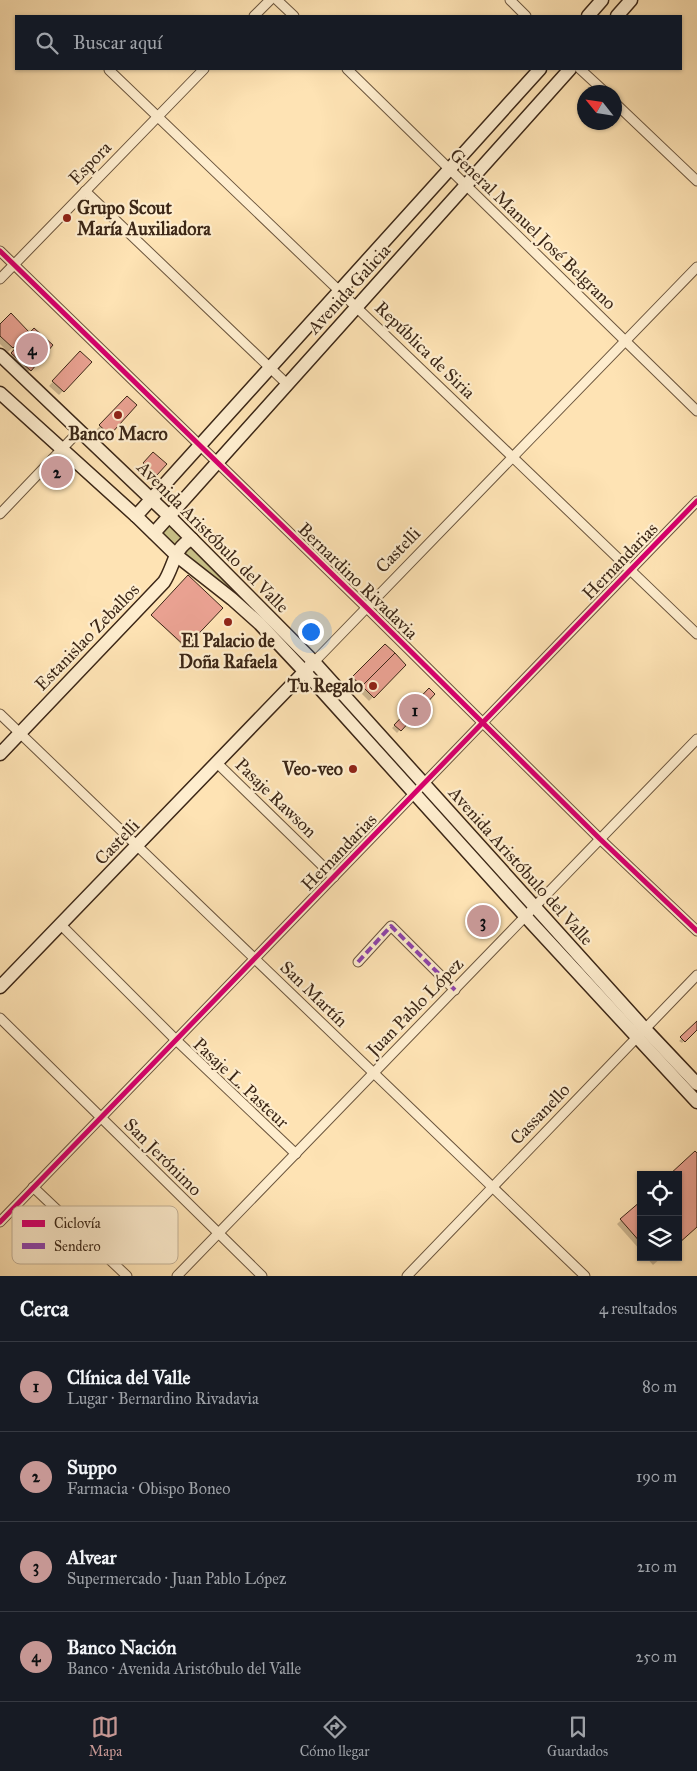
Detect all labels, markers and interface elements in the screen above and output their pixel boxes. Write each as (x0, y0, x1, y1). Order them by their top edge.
search box (15, 15, 682, 70)
icon: search (33, 29, 61, 57)
text: Buscar aquí (73, 31, 162, 54)
north arrow (577, 85, 622, 130)
street label: Espora (64, 136, 116, 189)
street label: General Manuel José Belgrano (445, 144, 621, 315)
place label: Grupo Scout María Auxiliadora (77, 197, 211, 240)
marker: Grupo Scout María Auxiliadora (61, 212, 73, 224)
street label: Avenida Galicia (302, 239, 395, 339)
street label: República de Siria (370, 297, 480, 404)
pin: 4 (16, 330, 48, 368)
marker: Banco Macro (112, 409, 124, 421)
place label: Banco Macro (68, 423, 168, 445)
pin: 2 (41, 453, 73, 491)
street label: Avenida Aristóbulo del Valle (132, 456, 294, 618)
street label: Bernardino Rivadavia (293, 518, 423, 644)
street label: Hernandarias (578, 518, 662, 604)
street label: Castelli (371, 523, 425, 577)
street label: Estanislao Zeballos (30, 579, 144, 695)
marker: El Palacio de Doña Rafaela (222, 616, 234, 628)
your location (298, 619, 324, 645)
place label: El Palacio de Doña Rafaela (179, 630, 278, 673)
place label: Tu Regalo (286, 675, 363, 698)
marker: Tu Regalo (367, 680, 379, 692)
pin: 1 (399, 691, 431, 729)
street label: Pasaje Rawson (231, 754, 322, 843)
place label: Veo-veo (282, 758, 343, 780)
marker: Veo-veo (347, 763, 359, 775)
street label: Avenida Aristóbulo del Valle (443, 781, 598, 950)
street label: Hernandarias (297, 809, 381, 895)
street label: Castelli (90, 815, 144, 869)
pin: 3 (467, 902, 499, 940)
street label: Juan Pablo López (361, 953, 468, 1063)
street label: San Martín (276, 956, 353, 1032)
street label: Pasaje L. Pasteur (189, 1033, 294, 1133)
street label: Cassanello (505, 1079, 575, 1149)
street label: San Jerónimo (119, 1114, 206, 1201)
map controls (637, 1171, 682, 1261)
button: locate (637, 1171, 682, 1216)
legend (12, 1206, 178, 1264)
text: Ciclovía (54, 1215, 101, 1232)
button: layers (637, 1216, 682, 1261)
text: Sendero (54, 1238, 101, 1255)
text: Cerca (20, 1296, 69, 1322)
text: 4 resultados (599, 1299, 677, 1318)
text: Clínica del Valle (67, 1366, 190, 1389)
text: 1 (33, 1377, 39, 1396)
text: 80 m (642, 1377, 677, 1396)
text: Lugar · Bernardino Rivadavia (67, 1389, 259, 1408)
text: Suppo (67, 1456, 117, 1479)
text: 2 (32, 1467, 40, 1486)
text: 190 m (636, 1467, 677, 1486)
text: Farmacia · Obispo Boneo (67, 1479, 230, 1498)
text: Alvear (67, 1546, 117, 1569)
text: 3 (33, 1557, 39, 1576)
text: 210 m (637, 1557, 677, 1576)
text: Supermercado · Juan Pablo López (67, 1569, 286, 1588)
text: Banco Nación (67, 1636, 177, 1659)
text: 4 (32, 1647, 40, 1666)
text: 250 m (636, 1647, 677, 1666)
text: Banco · Avenida Aristóbulo del Valle (67, 1659, 301, 1678)
tab: Mapa (89, 1713, 122, 1760)
tab: Cómo llegar (300, 1713, 369, 1760)
tab: Guardados (547, 1713, 608, 1760)

